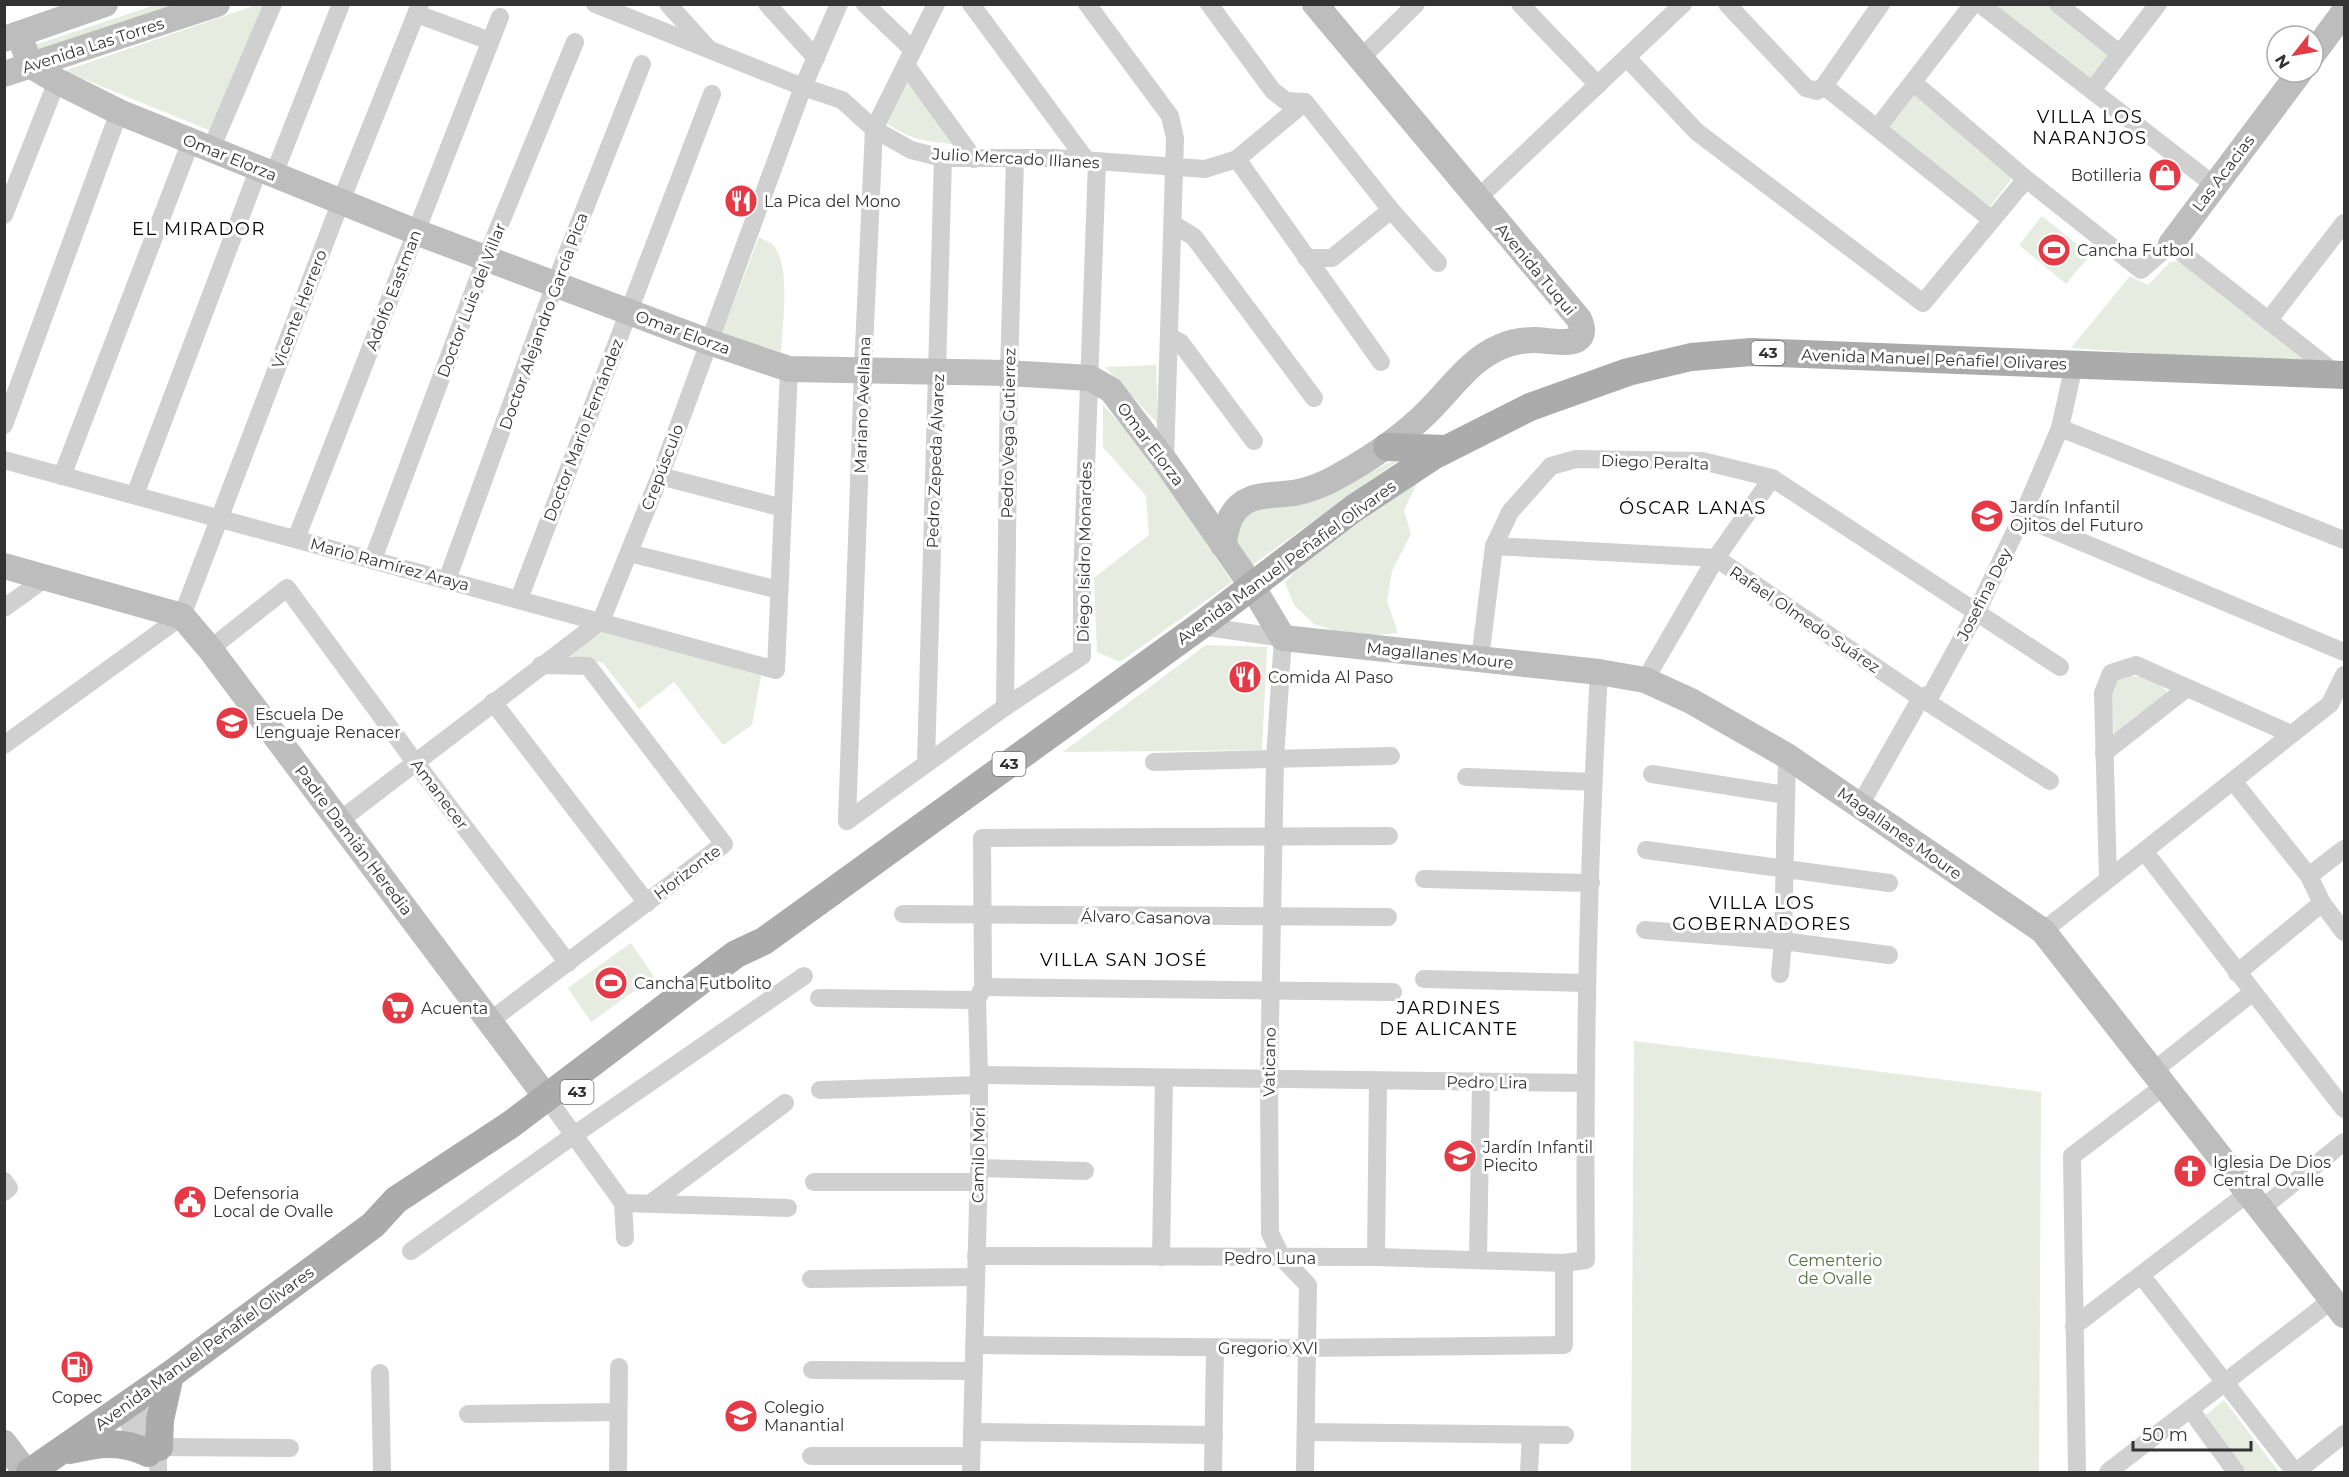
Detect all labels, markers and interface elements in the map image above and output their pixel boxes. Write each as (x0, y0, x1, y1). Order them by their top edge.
street label: Avenida Las Torres (20, 14, 167, 77)
north arrow (2265, 24, 2325, 84)
text: N (2271, 51, 2294, 72)
district label: VILLA LOS NARANJOS (2032, 106, 2148, 149)
street label: Omar Elorza (180, 130, 280, 185)
street label: Las Acacias (2188, 131, 2259, 215)
street label: Julio Mercado Illanes (931, 145, 1100, 172)
shop icon: Botilleria (2147, 157, 2183, 193)
place label: Botilleria (2071, 166, 2142, 185)
restaurant icon: La Pica del Mono (723, 183, 759, 219)
place label: La Pica del Mono (764, 192, 901, 211)
street label: Doctor Alejandro García Pica (495, 210, 592, 432)
district label: EL MIRADOR (132, 218, 266, 240)
street label: Avenida Tuqui (1492, 219, 1580, 319)
street label: Doctor Luis del Villar (433, 220, 510, 380)
street label: Adolfo Eastman (362, 227, 425, 353)
sports icon: Cancha Futbol (2036, 232, 2072, 268)
place label: Cancha Futbol (2077, 241, 2194, 260)
street label: Vicente Herrero (268, 247, 331, 371)
street label: Omar Elorza (633, 307, 733, 358)
street label: Doctor Mario Fernández (540, 336, 627, 524)
street label: Mariano Avellana (851, 336, 874, 474)
road number: 43 (1752, 341, 1784, 365)
street label: Avenida Manuel Peñafiel Olivares (1801, 345, 2067, 374)
street label: Pedro Vega Gutierrez (998, 348, 1019, 518)
street label: Pedro Zepeda Álvarez (923, 373, 948, 549)
street label: Omar Elorza (1113, 399, 1188, 490)
street label: Crepúsculo (637, 421, 688, 513)
street label: Diego Peralta (1601, 451, 1709, 474)
street label: Diego Isidro Monardes (1073, 461, 1096, 643)
street label: Avenida Manuel Peñafiel Olivares (1173, 476, 1400, 648)
district label: ÓSCAR LANAS (1619, 497, 1767, 519)
school or university icon: Jardín Infantil Ojitos del Futuro (1969, 498, 2005, 534)
place label: Jardín Infantil Ojitos del Futuro (2009, 498, 2143, 535)
street label: Mario Ramírez Araya (308, 534, 472, 595)
street label: Josefina Dey (1953, 545, 2016, 645)
street label: Rafael Olmedo Suárez (1726, 562, 1884, 677)
street label: Magallanes Moure (1366, 638, 1514, 673)
restaurant icon: Comida Al Paso (1227, 659, 1263, 695)
place label: Comida Al Paso (1268, 668, 1393, 687)
school or university icon: Escuela De Lenguaje Renacer (214, 705, 250, 741)
place label: Escuela De Lenguaje Renacer (255, 705, 401, 742)
road number: 43 (992, 752, 1026, 776)
street label: Amanecer (407, 755, 472, 833)
street label: Padre Damián Heredia (291, 761, 416, 919)
street label: Magallanes Moure (1834, 783, 1966, 884)
street label: Horizonte (650, 841, 724, 904)
district label: VILLA LOS GOBERNADORES (1672, 892, 1852, 935)
street label: Álvaro Casanova (1081, 907, 1211, 928)
district label: VILLA SAN JOSÉ (1040, 949, 1208, 971)
sports icon: Cancha Futbolito (593, 965, 629, 1001)
place label: Cancha Futbolito (634, 974, 771, 993)
supermarket icon: Acuenta (380, 990, 416, 1026)
district label: JARDINES DE ALICANTE (1379, 997, 1519, 1040)
place label: Acuenta (421, 999, 488, 1018)
street label: Vaticano (1259, 1027, 1280, 1097)
street label: Pedro Lira (1446, 1072, 1528, 1093)
road number: 43 (560, 1080, 594, 1104)
street label: Camilo Mori (968, 1107, 989, 1203)
school or university icon: Jardín Infantil Piecito (1442, 1138, 1478, 1174)
place label: Jardín Infantil Piecito (1482, 1138, 1593, 1175)
church icon: Iglesia De Dios Central Ovalle (2172, 1153, 2208, 1189)
place label: Iglesia De Dios Central Ovalle (2213, 1153, 2331, 1190)
public building icon: Defensoria Local de Ovalle (172, 1184, 208, 1220)
place label: Defensoria Local de Ovalle (213, 1184, 333, 1221)
street label: Pedro Luna (1224, 1249, 1316, 1268)
park label: Cementerio de Ovalle (1788, 1251, 1882, 1288)
street label: Avenida Manuel Peñafiel Olivares (91, 1262, 318, 1434)
street label: Gregorio XVI (1218, 1339, 1318, 1358)
fuel station icon: Copec (59, 1349, 95, 1385)
place label: Copec (52, 1388, 102, 1407)
school or university icon: Colegio Manantial (723, 1398, 759, 1434)
place label: Colegio Manantial (764, 1398, 844, 1435)
scale bar (2133, 1414, 2252, 1452)
text: 50 m (2142, 1424, 2188, 1446)

